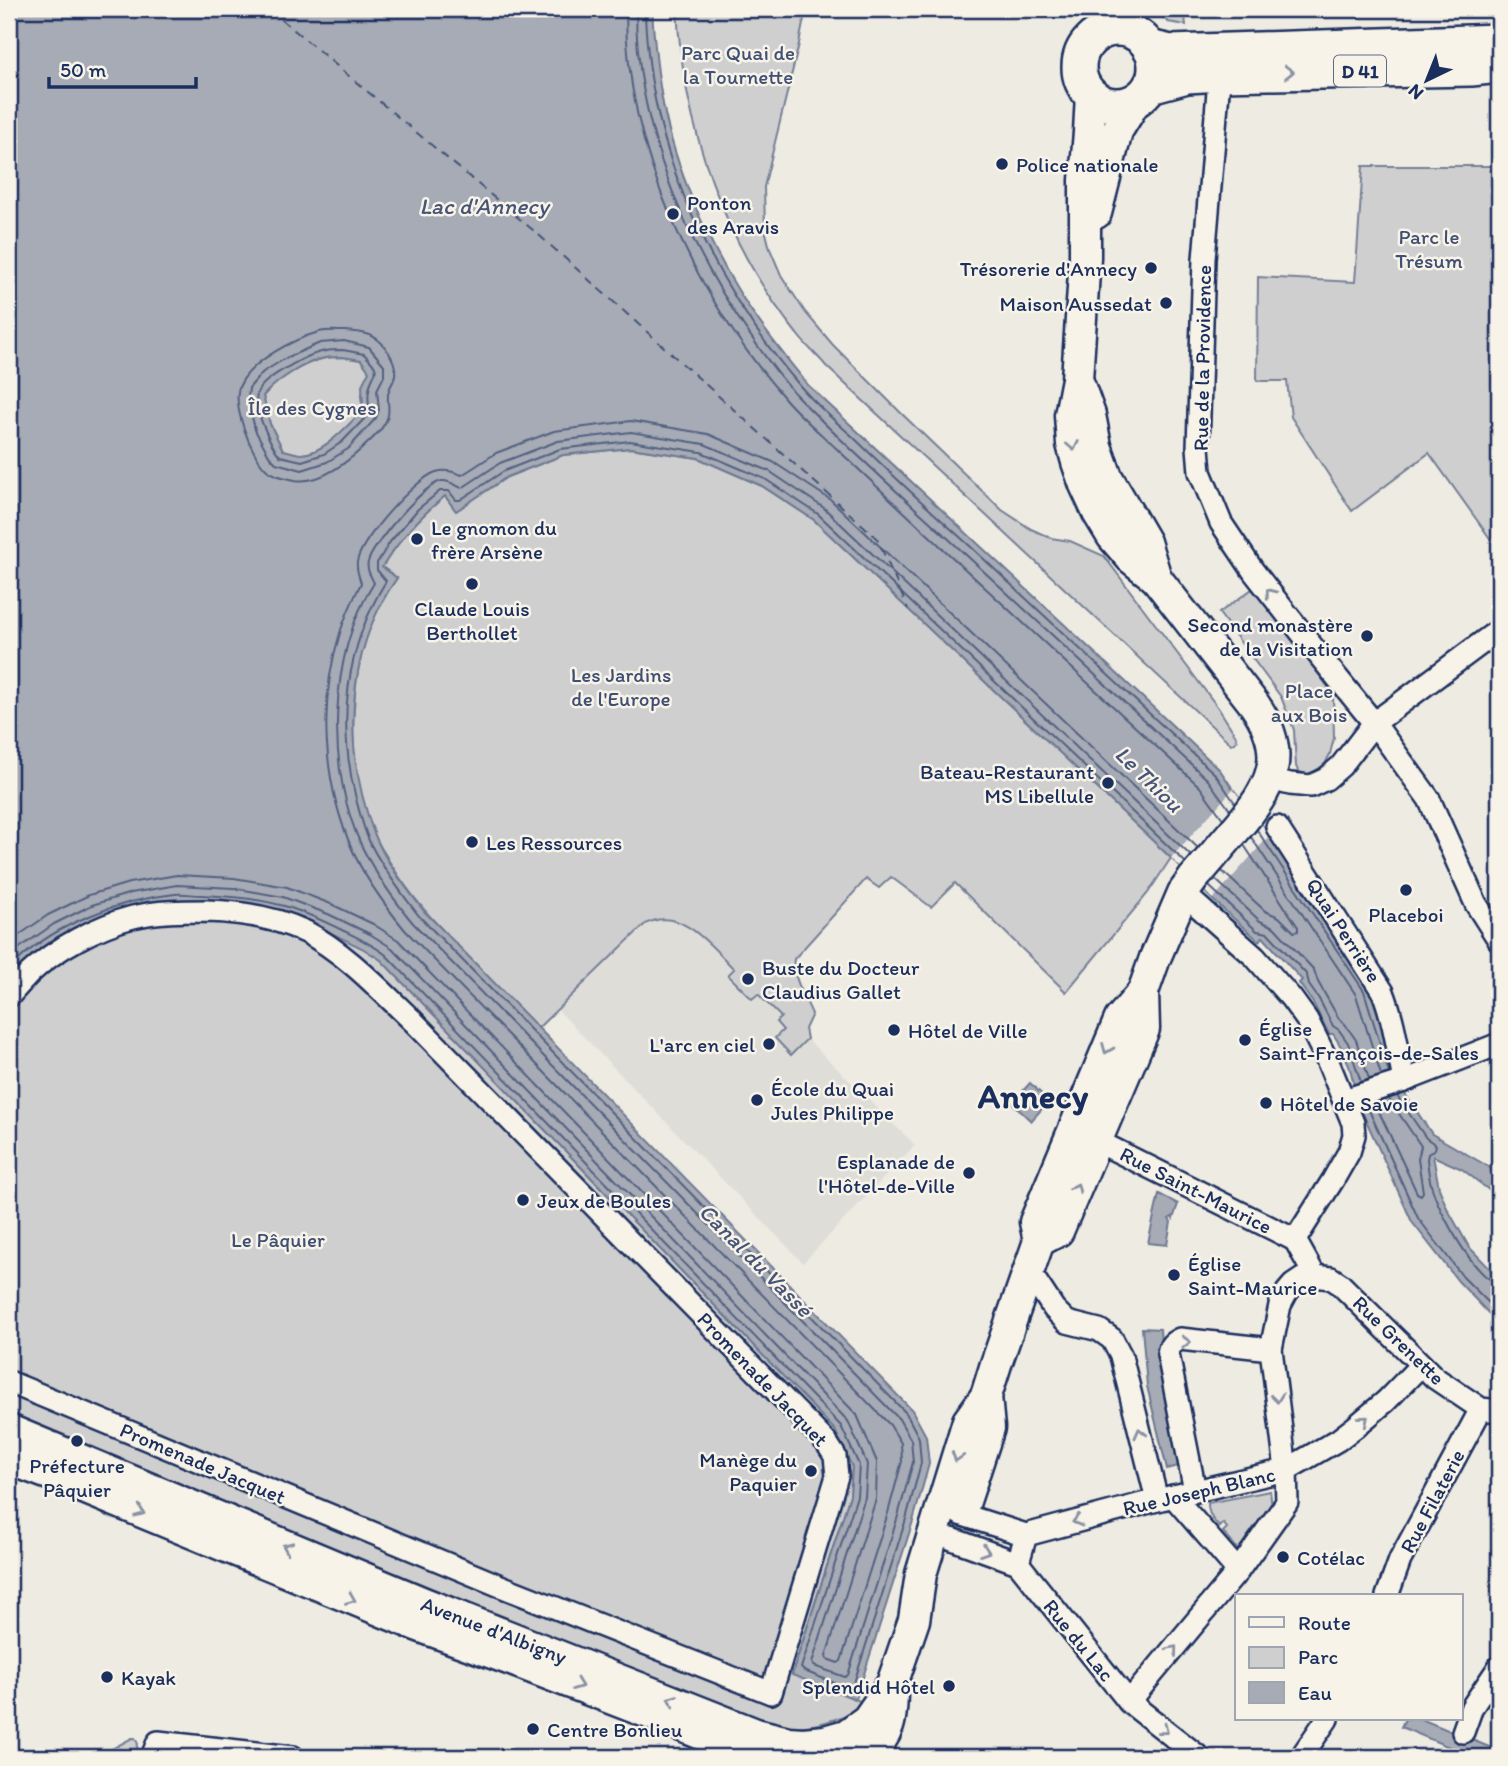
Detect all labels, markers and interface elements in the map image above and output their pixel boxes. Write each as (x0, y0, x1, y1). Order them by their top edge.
park label: Parc Quai de la Tournette (681, 40, 795, 89)
scale bar (49, 46, 196, 90)
north arrow (1392, 46, 1462, 116)
road number: D 41 (1334, 55, 1386, 86)
text: 50 m (60, 57, 107, 82)
one-way arrow (1284, 65, 1295, 80)
text: N (1403, 79, 1428, 105)
place label: Police nationale (1016, 152, 1159, 177)
marker: Police nationale (994, 156, 1010, 172)
place label: Ponton des Aravis (687, 190, 779, 239)
water label: Lac d'Annecy (419, 192, 551, 220)
marker: Ponton des Aravis (665, 206, 681, 222)
park label: Parc le Trésum (1395, 224, 1463, 273)
place label: Trésorerie d'Annecy (960, 256, 1137, 281)
marker: Trésorerie d'Annecy (1143, 260, 1159, 276)
street label: Rue de la Providence (1188, 265, 1216, 451)
place label: Maison Aussedat (1000, 291, 1152, 316)
marker: Maison Aussedat (1158, 295, 1174, 311)
park label: Île des Cygnes (248, 395, 376, 420)
one-way arrow (1065, 440, 1080, 452)
place label: Le gnomon du frère Arsène (431, 515, 557, 564)
marker: Le gnomon du frère Arsène (409, 531, 425, 547)
marker: Claude Louis Berthollet (464, 576, 480, 592)
one-way arrow (1266, 589, 1279, 601)
place label: Claude Louis Berthollet (414, 596, 530, 645)
place label: Second monastère de la Visitation (1188, 612, 1353, 661)
marker: Second monastère de la Visitation (1359, 628, 1375, 644)
park label: Les Jardins de l'Europe (571, 662, 671, 711)
park label: Place aux Bois (1271, 678, 1347, 727)
water label: Le Thiou (1109, 740, 1190, 819)
place label: Bateau-Restaurant MS Libellule (920, 759, 1094, 808)
marker: Bateau-Restaurant MS Libellule (1100, 775, 1116, 791)
place label: Les Ressources (486, 830, 622, 855)
marker: Les Ressources (464, 834, 480, 850)
street label: Quai Perrière (1301, 873, 1387, 987)
marker: Placeboi (1398, 882, 1414, 898)
place label: Placeboi (1368, 902, 1444, 927)
place label: Buste du Docteur Claudius Gallet (762, 955, 920, 1004)
marker: Buste du Docteur Claudius Gallet (740, 971, 756, 987)
place label: Église Saint-François-de-Sales (1259, 1016, 1479, 1065)
place label: Hôtel de Ville (908, 1018, 1028, 1043)
marker: Hôtel de Ville (886, 1022, 902, 1038)
place label: L'arc en ciel (649, 1032, 755, 1057)
marker: Église Saint-François-de-Sales (1237, 1032, 1253, 1048)
marker: L'arc en ciel (761, 1036, 777, 1052)
one-way arrow (1102, 1043, 1116, 1055)
district label: Annecy (978, 1075, 1089, 1117)
place label: École du Quai Jules Philippe (771, 1076, 894, 1125)
place label: Hôtel de Savoie (1280, 1091, 1418, 1116)
marker: École du Quai Jules Philippe (749, 1092, 765, 1108)
marker: Hôtel de Savoie (1258, 1095, 1274, 1111)
street label: Rue Saint-Maurice (1116, 1141, 1276, 1239)
place label: Esplanade de l'Hôtel-de-Ville (818, 1149, 955, 1198)
marker: Esplanade de l'Hôtel-de-Ville (961, 1165, 977, 1181)
one-way arrow (1068, 1183, 1082, 1195)
place label: Jeux de Boules (537, 1188, 671, 1213)
marker: Jeux de Boules (515, 1192, 531, 1208)
water label: Canal du Vassé (693, 1197, 819, 1323)
park label: Le Pâquier (231, 1227, 325, 1252)
place label: Église Saint-Maurice (1188, 1251, 1317, 1300)
marker: Église Saint-Maurice (1166, 1267, 1182, 1283)
street label: Rue Grenette (1348, 1290, 1450, 1390)
street label: Promenade Jacquet (692, 1306, 834, 1452)
one-way arrow (1181, 1334, 1192, 1349)
one-way arrow (1270, 1392, 1285, 1404)
one-way arrow (1356, 1416, 1369, 1428)
street label: Promenade Jacquet (116, 1417, 290, 1509)
one-way arrow (1134, 1427, 1148, 1439)
marker: Préfecture Pâquier (69, 1433, 85, 1449)
street label: Rue Filaterie (1394, 1445, 1470, 1557)
place label: Manège du Paquier (699, 1447, 797, 1496)
one-way arrow (951, 1450, 965, 1462)
place label: Préfecture Pâquier (29, 1453, 125, 1502)
street label: Rue Joseph Blanc (1120, 1461, 1278, 1521)
marker: Manège du Paquier (803, 1463, 819, 1479)
one-way arrow (133, 1504, 145, 1518)
one-way arrow (1072, 1513, 1084, 1527)
one-way arrow (282, 1541, 294, 1555)
one-way arrow (978, 1543, 990, 1557)
place label: Cotélac (1297, 1545, 1365, 1570)
marker: Cotélac (1275, 1549, 1291, 1565)
one-way arrow (344, 1590, 356, 1604)
street label: Avenue d'Albigny (418, 1591, 570, 1669)
street label: Rue du Lac (1038, 1594, 1120, 1686)
legend (1235, 1594, 1462, 1720)
text: Route (1298, 1610, 1351, 1635)
text: Parc (1298, 1644, 1338, 1669)
one-way arrow (1164, 1645, 1177, 1657)
place label: Kayak (121, 1665, 176, 1690)
marker: Kayak (99, 1669, 115, 1685)
place label: Splendid Hôtel (802, 1674, 935, 1699)
one-way arrow (571, 1677, 583, 1691)
marker: Splendid Hôtel (941, 1678, 957, 1694)
text: Eau (1298, 1680, 1332, 1705)
one-way arrow (667, 1694, 679, 1708)
place label: Centre Bonlieu (547, 1717, 683, 1742)
marker: Centre Bonlieu (525, 1721, 541, 1737)
one-way arrow (1157, 1721, 1169, 1734)

